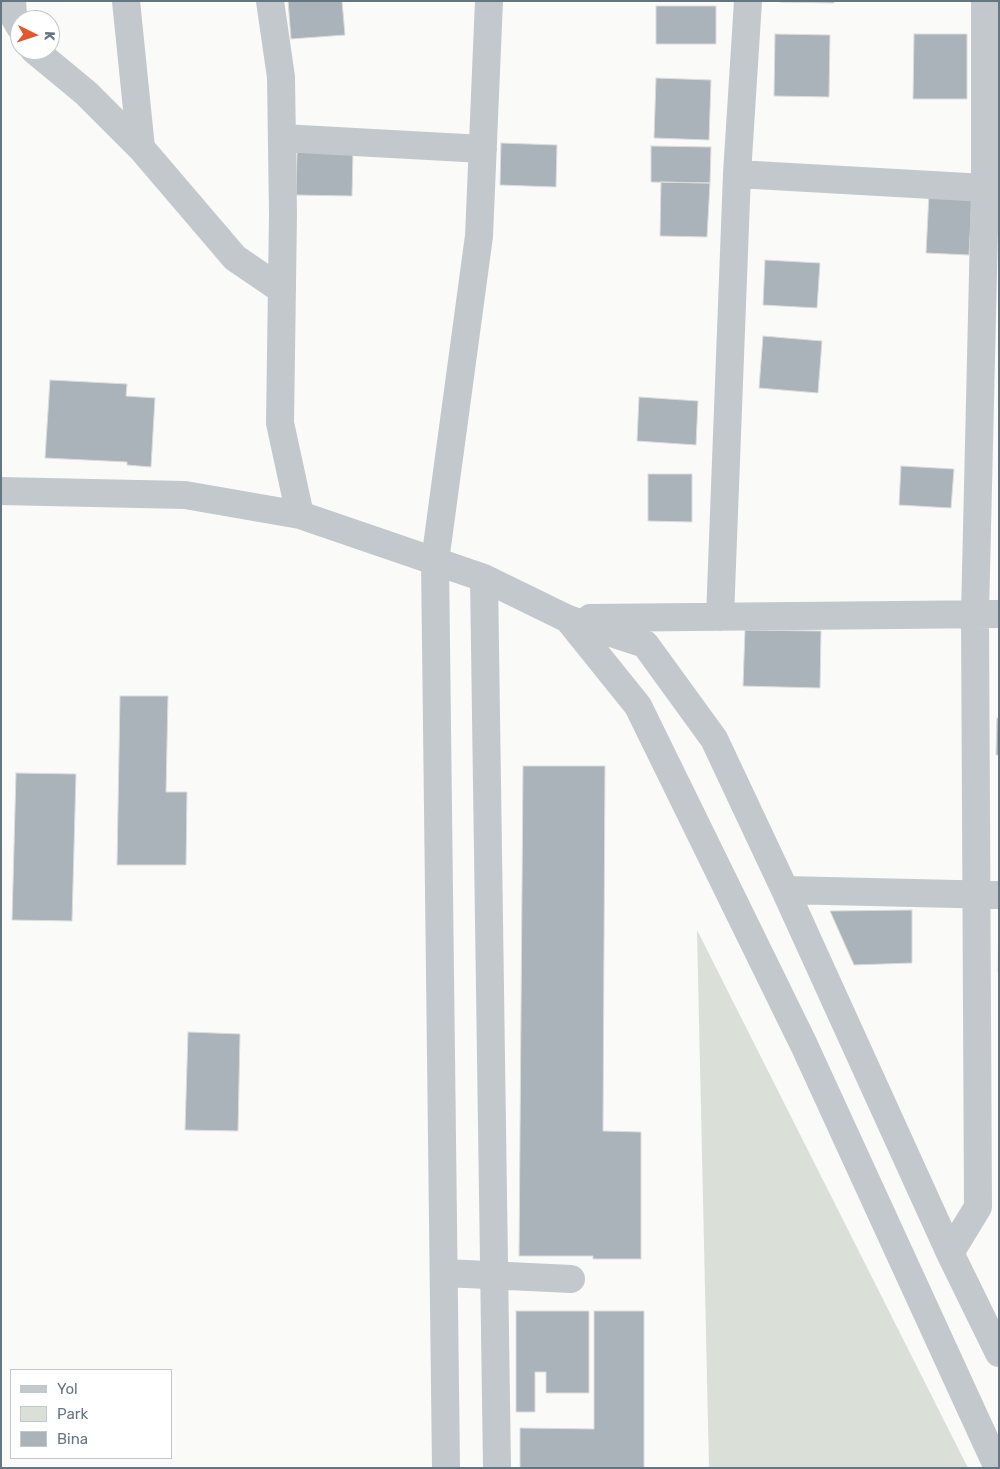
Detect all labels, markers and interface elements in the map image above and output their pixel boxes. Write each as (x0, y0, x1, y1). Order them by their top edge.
north arrow (10, 10, 60, 60)
text: K (41, 31, 58, 41)
legend (10, 1369, 172, 1459)
text: Yol (57, 1380, 78, 1398)
text: Park (57, 1405, 88, 1423)
text: Bina (57, 1430, 88, 1448)

